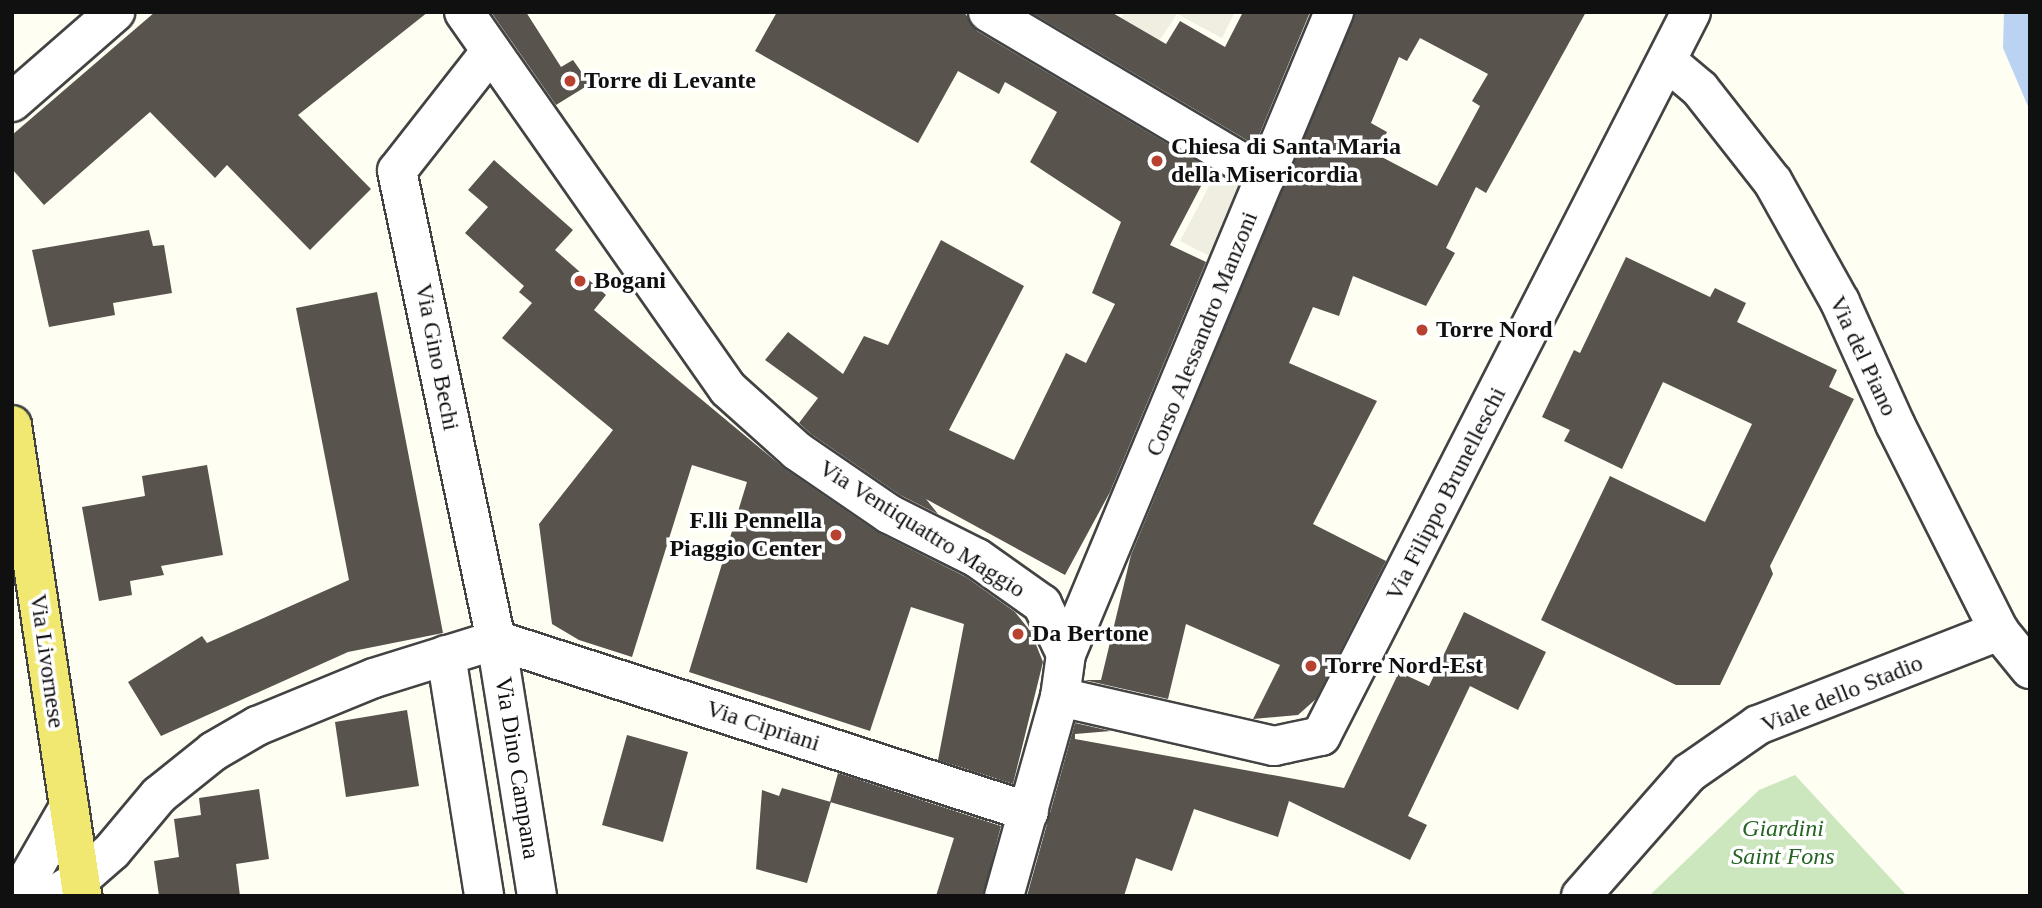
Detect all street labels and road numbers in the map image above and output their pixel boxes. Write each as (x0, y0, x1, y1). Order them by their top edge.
street label: Corso Alessandro Manzoni (1139, 207, 1265, 461)
street label: Via Gino Bechi (409, 281, 465, 433)
street label: Via del Piano (1823, 291, 1903, 421)
street label: Via Filippo Brunelleschi (1380, 382, 1512, 606)
street label: Via Ventiquattro Maggio (813, 454, 1031, 604)
street label: Via Livornese (23, 592, 71, 730)
street label: Viale dello Stadio (1757, 648, 1927, 740)
street label: Via Dino Campana (488, 675, 546, 861)
street label: Via Cipriani (703, 694, 823, 758)

